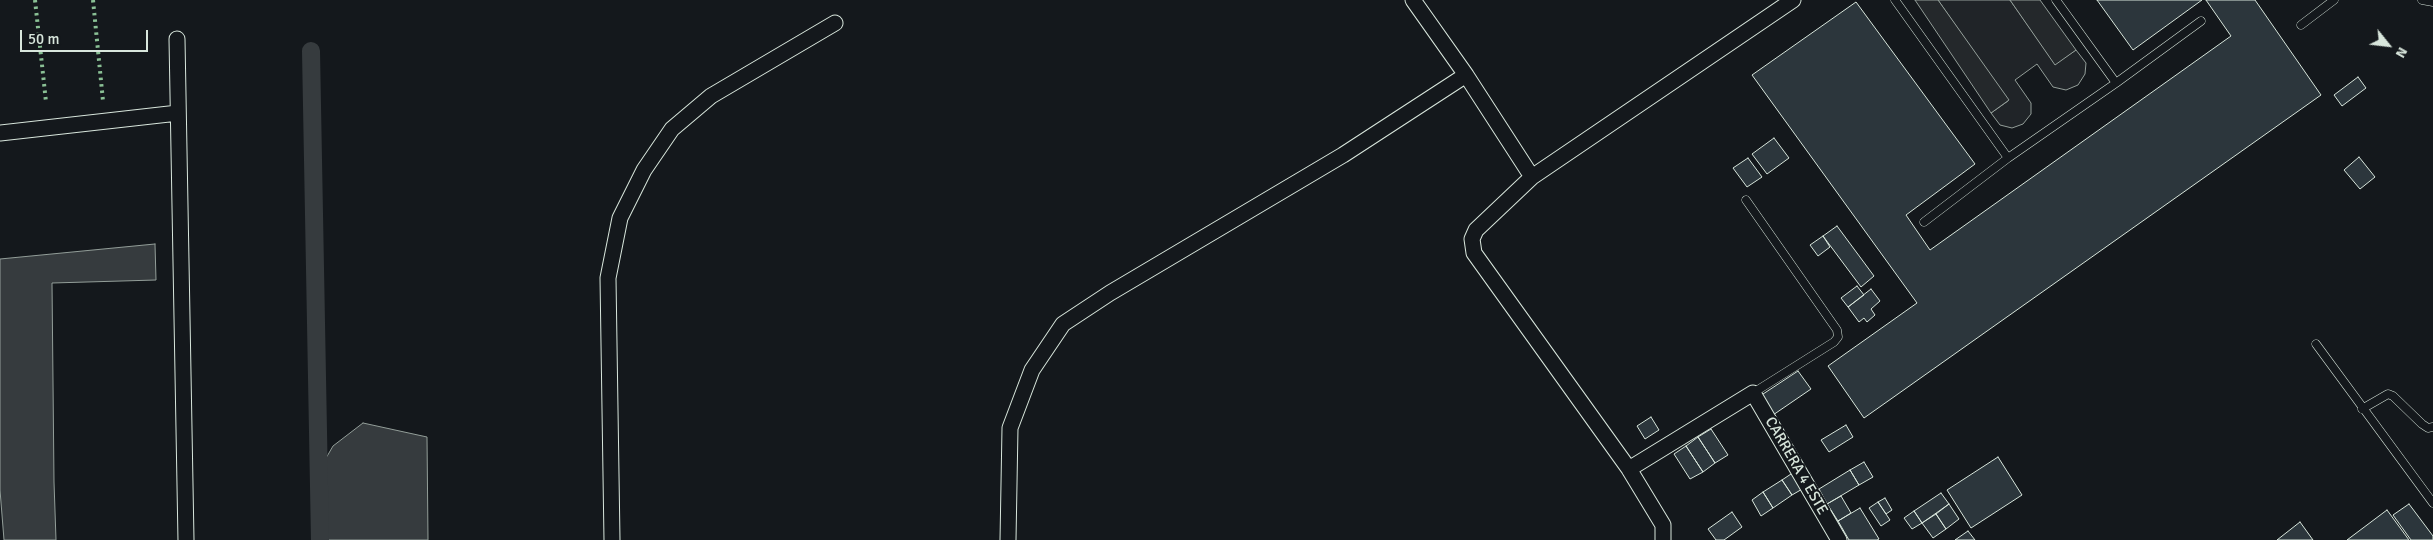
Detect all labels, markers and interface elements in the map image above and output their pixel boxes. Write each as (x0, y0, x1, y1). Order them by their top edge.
scale bar (22, 20, 150, 52)
north arrow (2363, 20, 2413, 70)
text: 50 m (28, 30, 59, 48)
text: N (2392, 44, 2411, 61)
street label: CARRERA 4 ESTE (1761, 414, 1831, 518)

